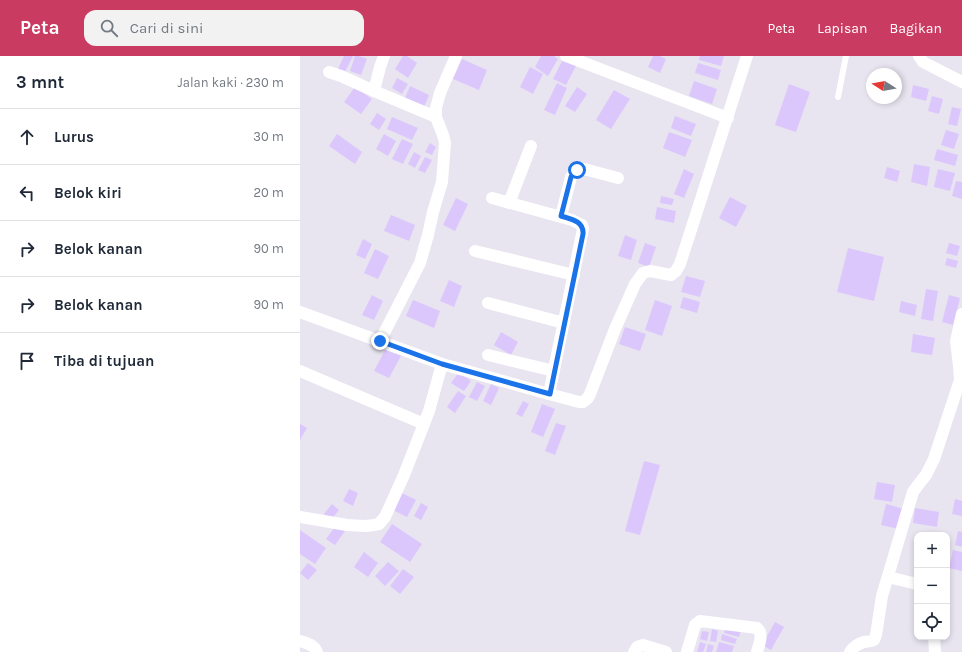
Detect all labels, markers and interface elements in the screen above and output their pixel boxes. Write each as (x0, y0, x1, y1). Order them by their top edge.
search box (84, 10, 364, 46)
text: Peta (20, 17, 60, 39)
icon: search (98, 17, 120, 39)
text: Cari di sini (130, 19, 203, 37)
text: Peta (767, 20, 795, 37)
text: Lapisan (817, 20, 867, 37)
text: Bagikan (889, 20, 942, 37)
north arrow (866, 68, 902, 104)
text: 3 mnt (16, 72, 64, 92)
text: Jalan kaki · 230 m (178, 75, 284, 90)
icon: ahead (16, 126, 38, 148)
text: Lurus (54, 128, 94, 146)
text: 30 m (253, 129, 284, 144)
route start (568, 161, 586, 179)
icon: left (16, 182, 38, 204)
text: Belok kiri (54, 184, 122, 202)
text: 20 m (254, 185, 284, 200)
icon: right (16, 238, 38, 260)
text: Belok kanan (54, 240, 143, 258)
text: 90 m (253, 241, 284, 256)
icon: right (16, 294, 38, 316)
text: Belok kanan (54, 296, 143, 314)
text: 90 m (253, 297, 284, 312)
route end (371, 332, 389, 350)
icon: arrive (16, 350, 38, 372)
text: Tiba di tujuan (54, 352, 154, 370)
map controls (914, 532, 950, 640)
button: + (914, 532, 950, 568)
button: − (914, 568, 950, 604)
button: locate (914, 604, 950, 640)

